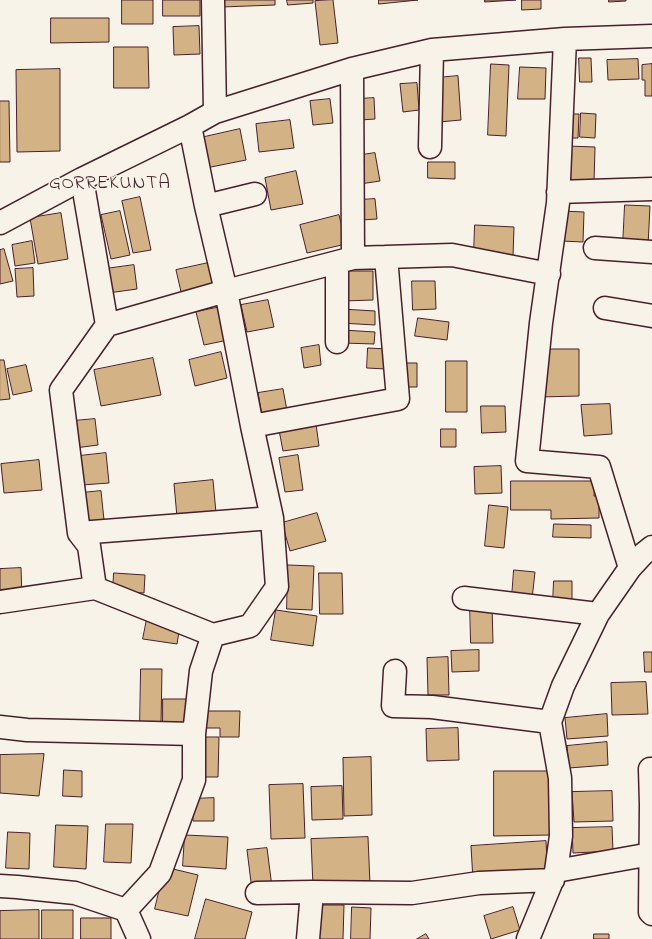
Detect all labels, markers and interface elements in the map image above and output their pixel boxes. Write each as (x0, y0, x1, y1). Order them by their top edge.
district label: GORREKUNTA (49, 174, 171, 196)

